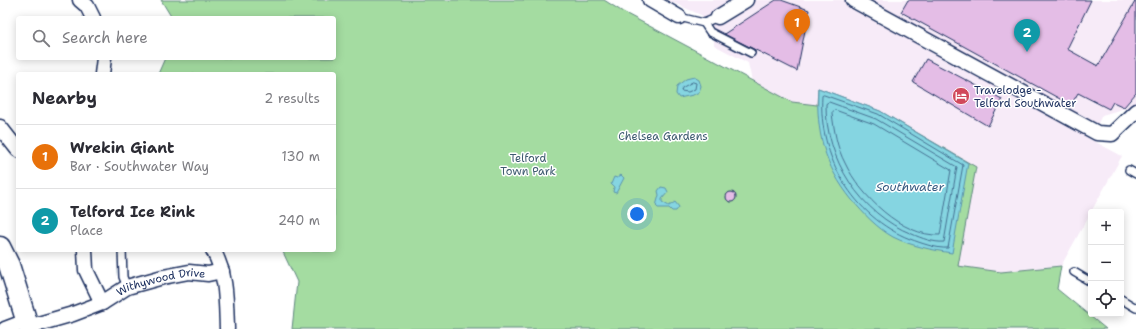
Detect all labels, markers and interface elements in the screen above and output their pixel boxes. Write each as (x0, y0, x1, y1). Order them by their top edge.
pin: 1 (784, 9, 810, 42)
search box (16, 16, 336, 60)
pin: 2 (1014, 19, 1040, 52)
icon: search (30, 27, 52, 49)
text: Search here (62, 28, 148, 48)
place label: Travelodge - Telford Southwater (974, 83, 1076, 111)
hotel icon: Travelodge - Telford Southwater (951, 86, 971, 106)
text: Nearby (32, 87, 97, 109)
text: 2 results (264, 90, 320, 107)
park label: Chelsea Gardens (618, 129, 708, 144)
text: Wrekin Giant (70, 138, 174, 158)
text: 1 (42, 148, 48, 165)
text: 130 m (282, 148, 320, 165)
park label: Telford Town Park (500, 151, 556, 179)
text: Bar · Southwater Way (70, 158, 209, 175)
water label: Southwater (876, 179, 944, 195)
text: Telford Ice Rink (70, 202, 195, 222)
your location (627, 204, 647, 224)
map controls (1088, 209, 1124, 317)
button: + (1088, 209, 1124, 245)
text: 2 (40, 212, 50, 229)
text: 240 m (278, 212, 320, 229)
text: Place (70, 222, 103, 239)
button: − (1088, 245, 1124, 281)
street label: Withywood Drive (113, 264, 206, 299)
button: locate (1088, 281, 1124, 317)

